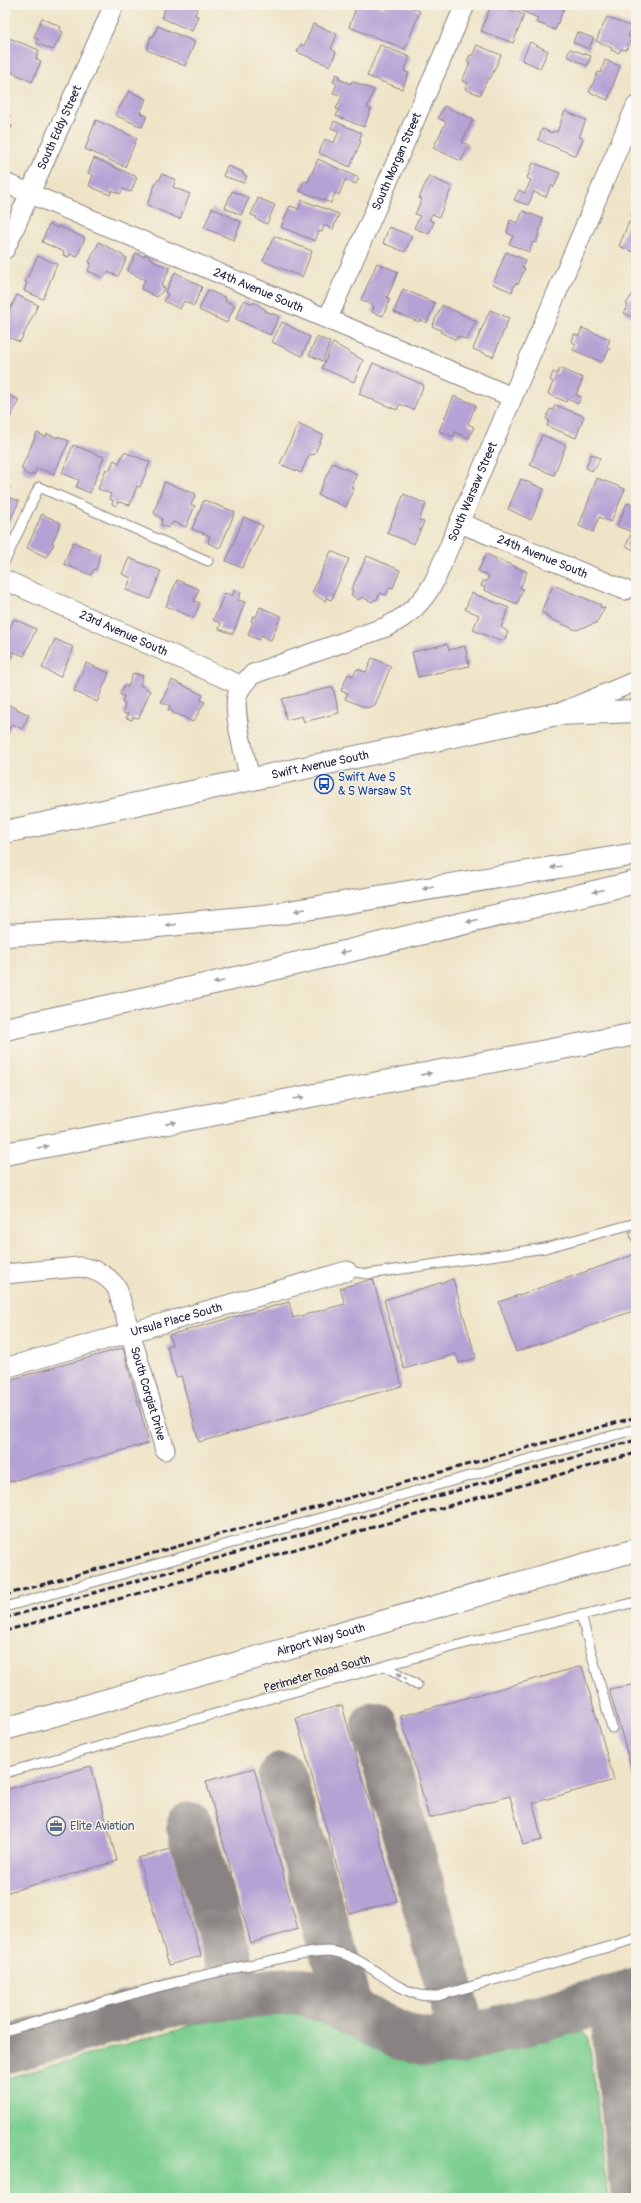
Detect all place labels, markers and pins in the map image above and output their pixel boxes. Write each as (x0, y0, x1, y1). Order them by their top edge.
place label: Swift Ave S & S Warsaw St (338, 770, 411, 799)
bus stop icon: Swift Ave S & S Warsaw St (313, 773, 335, 795)
office icon: Elite Aviation (45, 1815, 67, 1837)
place label: Elite Aviation (70, 1819, 135, 1834)

